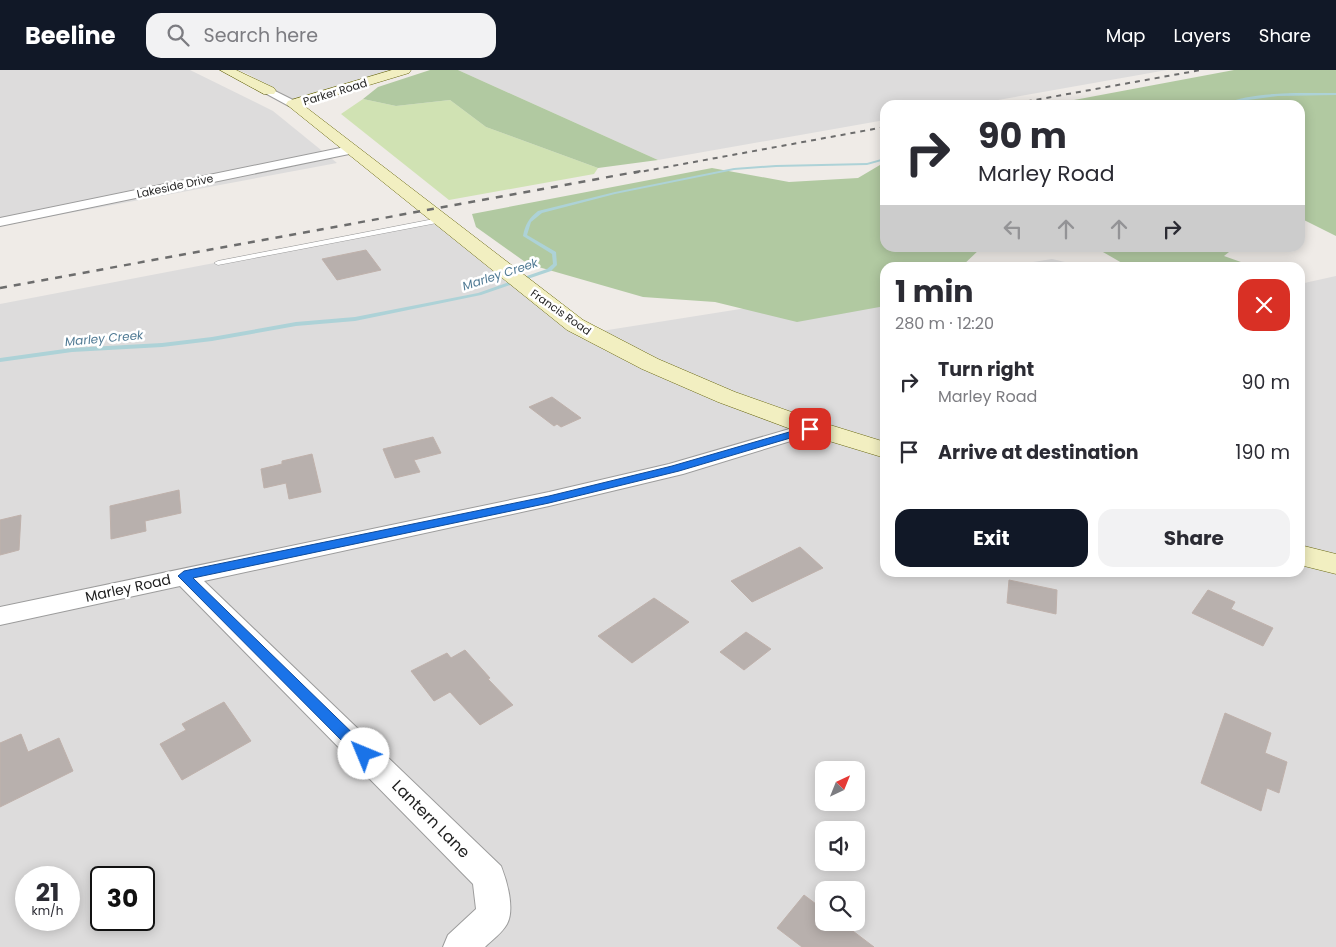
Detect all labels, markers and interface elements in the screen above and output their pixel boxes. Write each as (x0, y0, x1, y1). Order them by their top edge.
search box (146, 13, 496, 58)
text: Beeline (25, 19, 116, 52)
icon: search (164, 21, 192, 49)
text: Search here (204, 22, 318, 49)
text: Map (1106, 23, 1146, 48)
text: Layers (1174, 23, 1231, 48)
text: Share (1259, 23, 1311, 48)
street label: Parker Road (301, 75, 369, 109)
text: 90 m (978, 111, 1067, 160)
icon: right (895, 120, 960, 185)
text: Marley Road (978, 158, 1115, 189)
street label: Lakeside Drive (135, 170, 215, 202)
icon: left (999, 215, 1027, 243)
icon: ahead (1052, 215, 1080, 243)
icon: ahead (1105, 215, 1133, 243)
icon: right (1158, 215, 1186, 243)
water label: Marley Creek (460, 254, 541, 294)
text: 1 min (895, 270, 973, 313)
button: close (1238, 279, 1290, 331)
street label: Francis Road (527, 285, 595, 339)
text: 280 m · 12:20 (895, 312, 994, 335)
water label: Marley Creek (64, 326, 145, 350)
text: Turn right (938, 356, 1034, 383)
icon: right (895, 368, 923, 396)
text: 90 m (1241, 369, 1290, 396)
text: Marley Road (938, 385, 1037, 408)
pin (789, 408, 831, 450)
icon: arrive (796, 415, 824, 443)
icon: arrive (895, 438, 923, 466)
text: Arrive at destination (938, 439, 1139, 466)
text: 190 m (1235, 439, 1290, 466)
button: Exit (895, 509, 1088, 567)
button: Share (1098, 509, 1290, 567)
street label: Marley Road (83, 569, 173, 607)
position arrow (337, 727, 389, 779)
north arrow (815, 761, 865, 811)
map controls (815, 761, 865, 931)
street label: Lantern Lane (387, 775, 475, 863)
button: sound (815, 821, 865, 871)
speed limit sign: 30 (90, 866, 155, 931)
text: 21 (36, 875, 59, 910)
button: search (815, 881, 865, 931)
text: km/h (32, 902, 63, 919)

